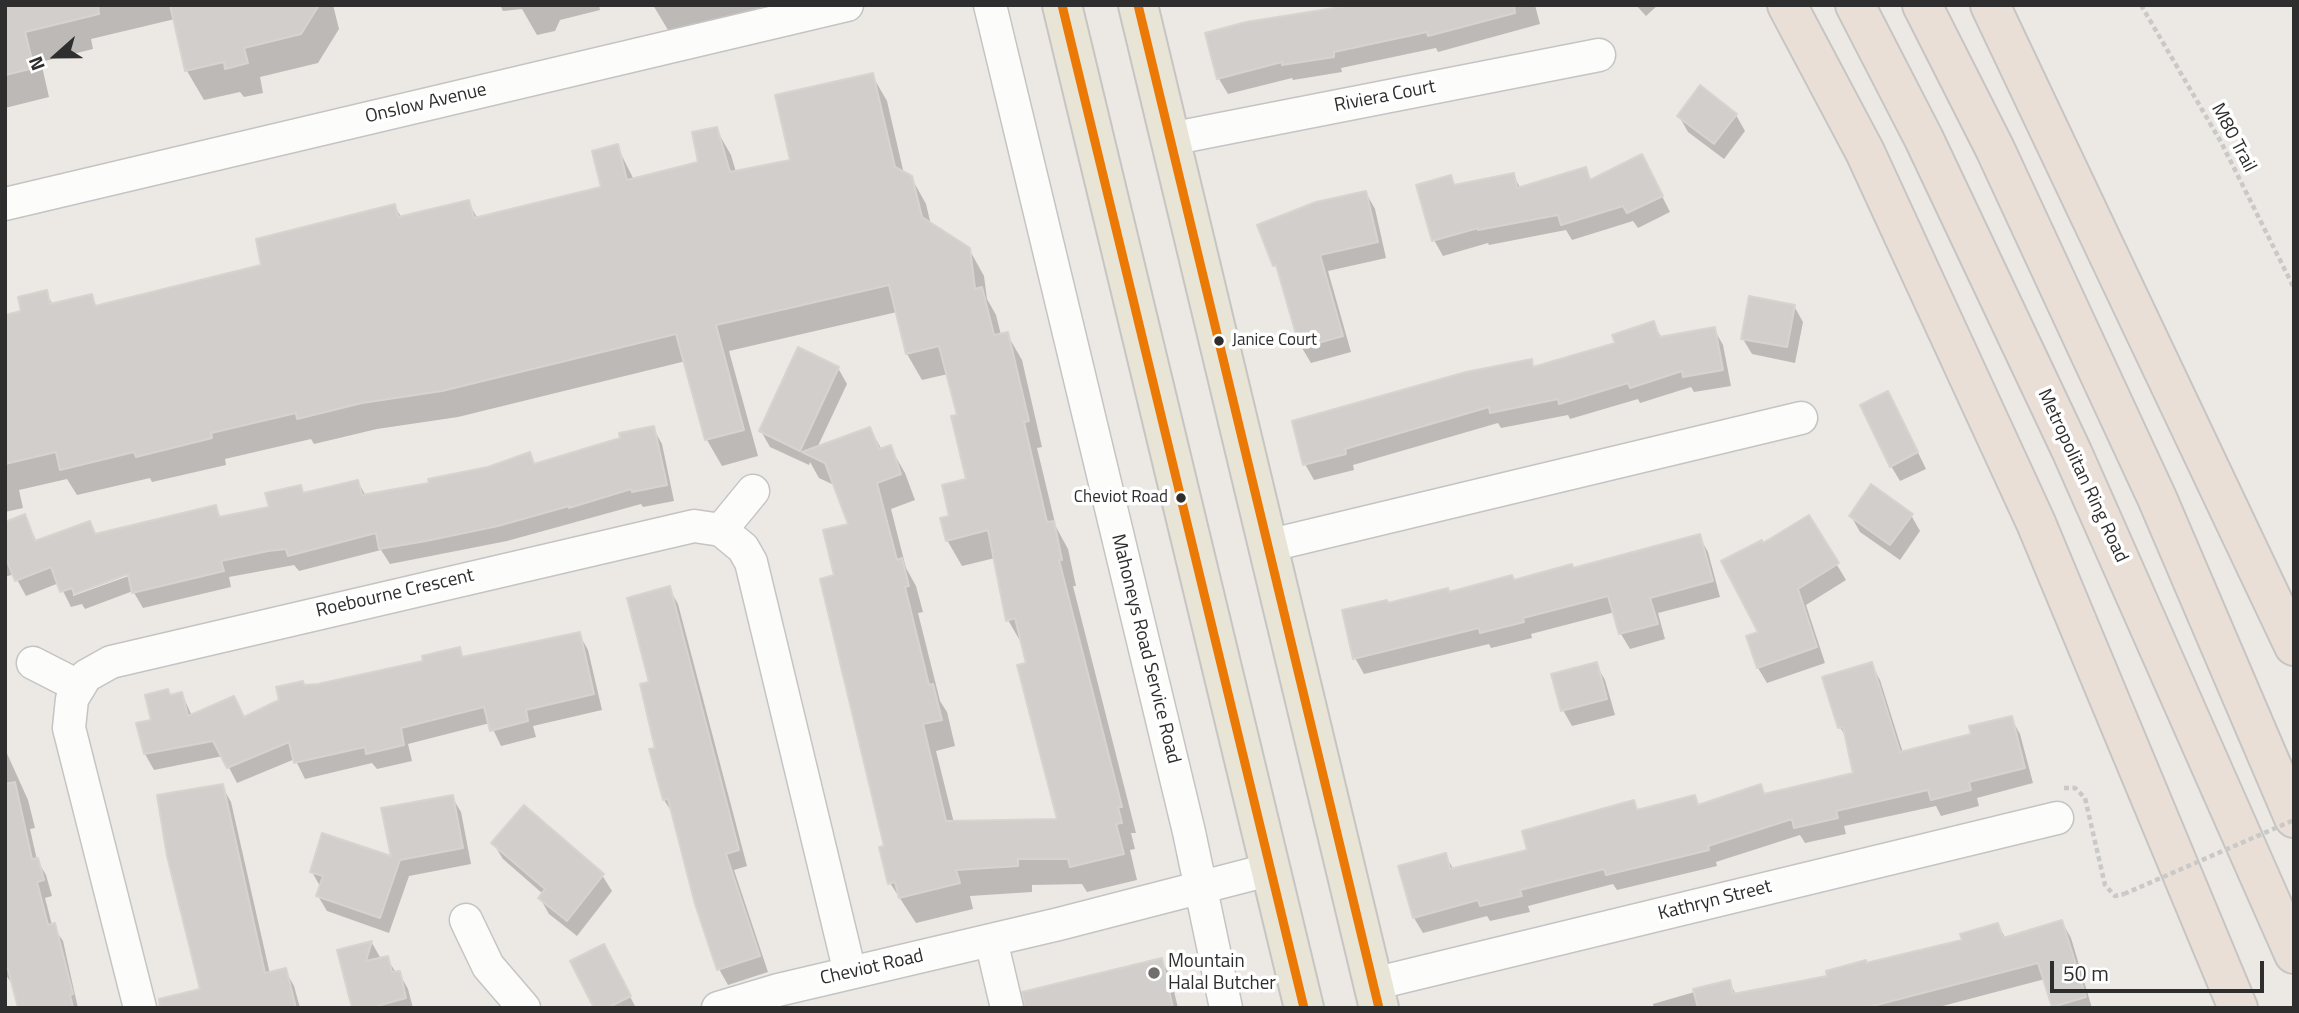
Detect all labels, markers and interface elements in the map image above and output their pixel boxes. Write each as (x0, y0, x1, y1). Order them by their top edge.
north arrow (21, 21, 91, 91)
text: N (20, 52, 52, 75)
street label: Riviera Court (1332, 76, 1438, 118)
street label: Onslow Avenue (363, 79, 489, 129)
street label: M80 Trail (2205, 100, 2261, 176)
place label: Janice Court (1232, 331, 1317, 351)
marker: Janice Court (1212, 334, 1226, 348)
street label: Metropolitan Ring Road (2032, 386, 2132, 566)
place label: Cheviot Road (1074, 488, 1168, 508)
marker: Cheviot Road (1174, 491, 1188, 505)
street label: Mahoneys Road Service Road (1105, 532, 1185, 766)
street label: Roebourne Crescent (314, 565, 476, 623)
street label: Kathryn Street (1656, 876, 1774, 926)
street label: Cheviot Road (818, 945, 926, 991)
scale bar (2054, 946, 2268, 990)
place label: Mountain Halal Butcher (1168, 951, 1276, 995)
text: 50 m (2063, 957, 2109, 989)
marker: Mountain Halal Butcher (1146, 965, 1162, 981)

